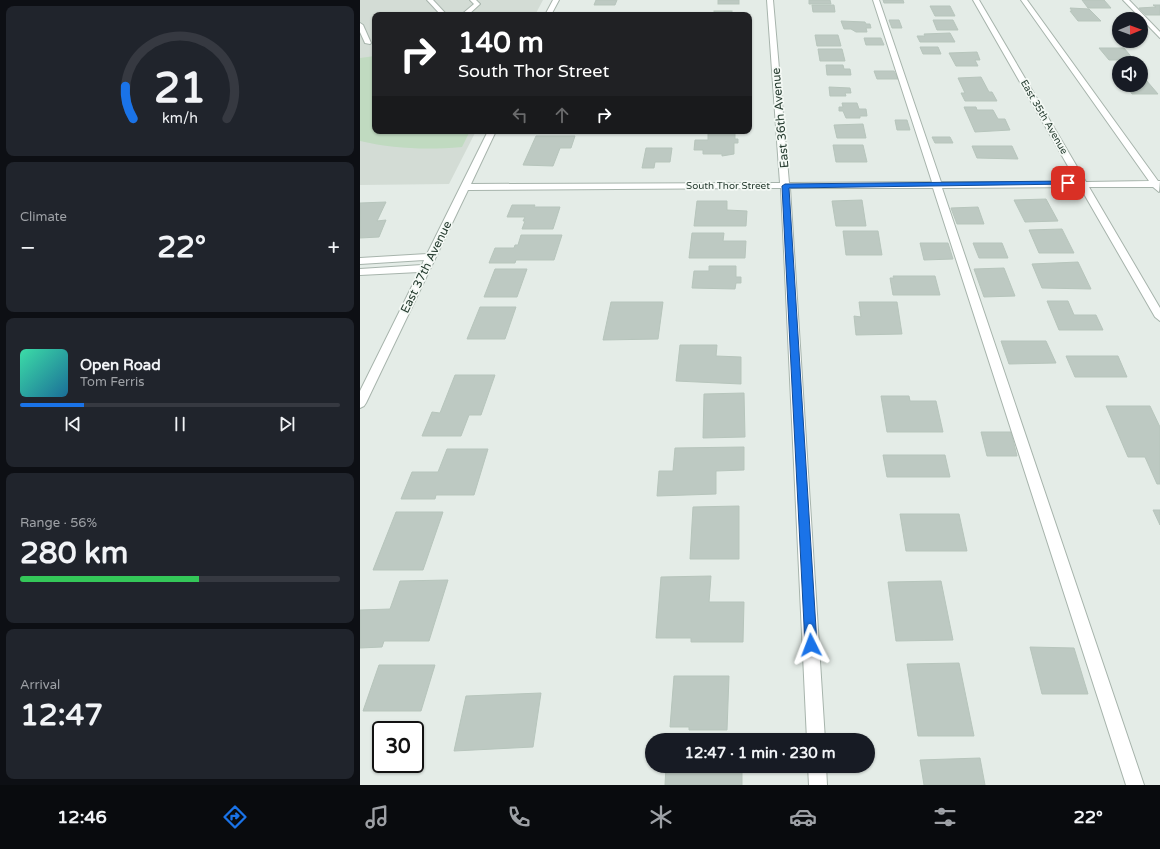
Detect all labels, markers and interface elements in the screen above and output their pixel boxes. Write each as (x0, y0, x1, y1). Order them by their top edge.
north arrow (1112, 12, 1148, 48)
map controls (1112, 12, 1148, 92)
text: 140 m (458, 26, 544, 60)
icon: right (392, 28, 444, 80)
button: sound (1112, 56, 1148, 92)
text: South Thor Street (458, 60, 609, 82)
text: 21 (154, 64, 206, 114)
street label: East 36th Avenue (769, 67, 791, 169)
street label: East 35th Avenue (1018, 78, 1070, 157)
icon: left (509, 104, 531, 126)
icon: ahead (551, 104, 573, 126)
icon: right (593, 104, 615, 126)
text: km/h (162, 109, 198, 126)
pin (1051, 166, 1085, 200)
icon: arrive (1057, 172, 1079, 194)
street label: South Thor Street (686, 180, 770, 192)
text: Climate (20, 209, 67, 225)
street label: East 37th Avenue (398, 218, 454, 315)
text: 22° (157, 229, 206, 266)
text: − (20, 235, 36, 261)
text: + (328, 235, 340, 261)
text: Open Road (80, 356, 161, 374)
text: Tom Ferris (80, 374, 144, 390)
icon: previous (62, 413, 84, 435)
icon: pause (169, 413, 191, 435)
icon: next (276, 413, 298, 435)
text: Range · 56% (20, 515, 97, 531)
text: 280 km (20, 535, 128, 572)
position arrow (790, 624, 832, 666)
text: Arrival (20, 677, 60, 693)
text: 12:47 (20, 697, 103, 734)
speed limit sign: 30 (372, 721, 424, 773)
text: 12:47 · 1 min · 230 m (685, 744, 835, 762)
icon: directions (221, 803, 249, 831)
icon: music (363, 803, 391, 831)
icon: phone (505, 803, 533, 831)
icon: climate (647, 803, 675, 831)
icon: car (789, 803, 817, 831)
icon: filters (931, 803, 959, 831)
text: 12:46 (57, 806, 107, 828)
text: 22° (1073, 806, 1103, 828)

